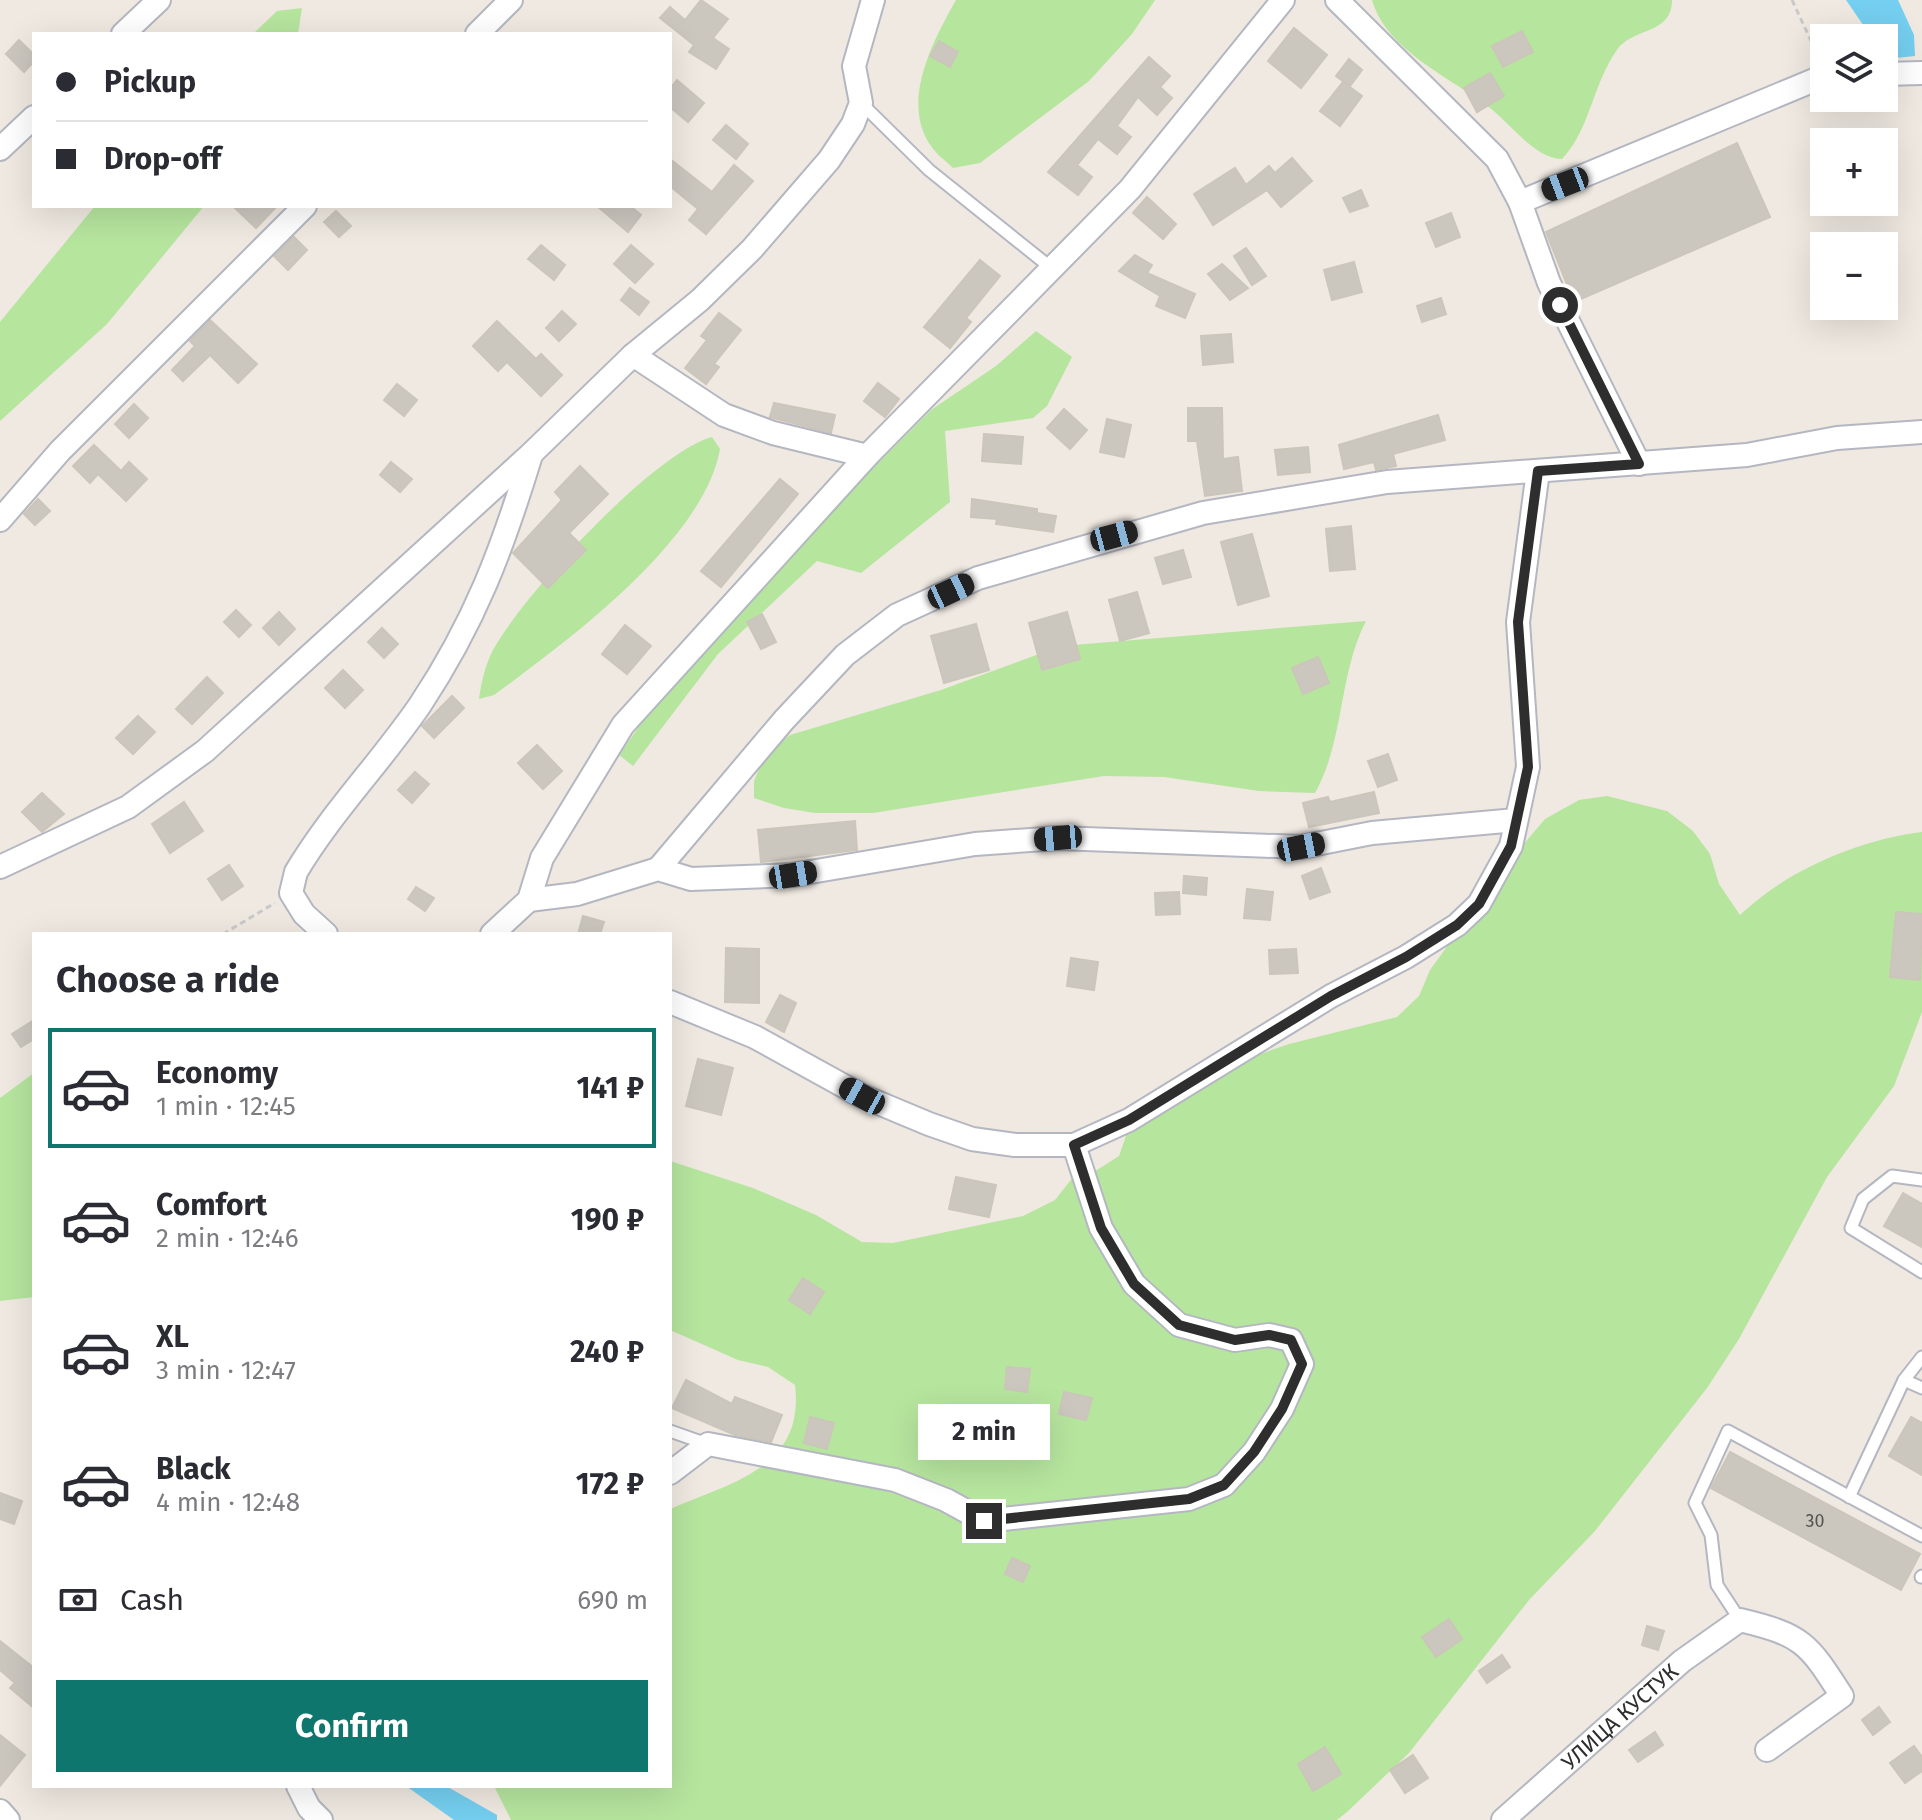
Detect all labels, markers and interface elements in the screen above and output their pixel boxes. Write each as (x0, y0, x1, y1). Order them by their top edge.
map controls (1810, 24, 1898, 320)
button: layers (1810, 24, 1898, 112)
text: Pickup (104, 64, 196, 100)
button: + (1810, 128, 1898, 216)
text: Drop-off (104, 141, 221, 177)
car (1538, 164, 1592, 204)
button: − (1810, 232, 1898, 320)
route start (1542, 287, 1578, 323)
car (1088, 518, 1140, 554)
car (924, 570, 978, 612)
car (1033, 824, 1083, 852)
car (1275, 831, 1327, 863)
car (767, 859, 819, 891)
text: Choose a ride (56, 958, 279, 1002)
icon: car (60, 1052, 132, 1124)
text: Economy (156, 1055, 278, 1091)
text: 141 ₽ (576, 1070, 644, 1106)
car (835, 1074, 889, 1118)
text: 1 min · 12:45 (156, 1091, 296, 1122)
icon: car (60, 1184, 132, 1256)
text: Comfort (156, 1187, 267, 1223)
text: 190 ₽ (571, 1202, 644, 1238)
text: 2 min · 12:46 (156, 1223, 299, 1254)
icon: car (60, 1316, 132, 1388)
text: XL (156, 1319, 189, 1355)
text: 240 ₽ (570, 1334, 644, 1370)
text: 3 min · 12:47 (156, 1355, 296, 1386)
callout: 2 min (918, 1405, 1050, 1461)
text: 2 min (952, 1416, 1016, 1447)
icon: car (60, 1448, 132, 1520)
text: Black (156, 1451, 231, 1487)
text: 172 ₽ (576, 1466, 644, 1502)
text: 4 min · 12:48 (156, 1487, 300, 1518)
route end (966, 1503, 1002, 1539)
house number: 30 (1805, 1510, 1825, 1532)
icon: cash (56, 1578, 100, 1622)
text: Cash (120, 1582, 184, 1618)
text: 690 m (577, 1585, 648, 1616)
street label: УЛИЦА КУСТУК (1556, 1658, 1684, 1776)
button: Confirm (56, 1680, 648, 1772)

